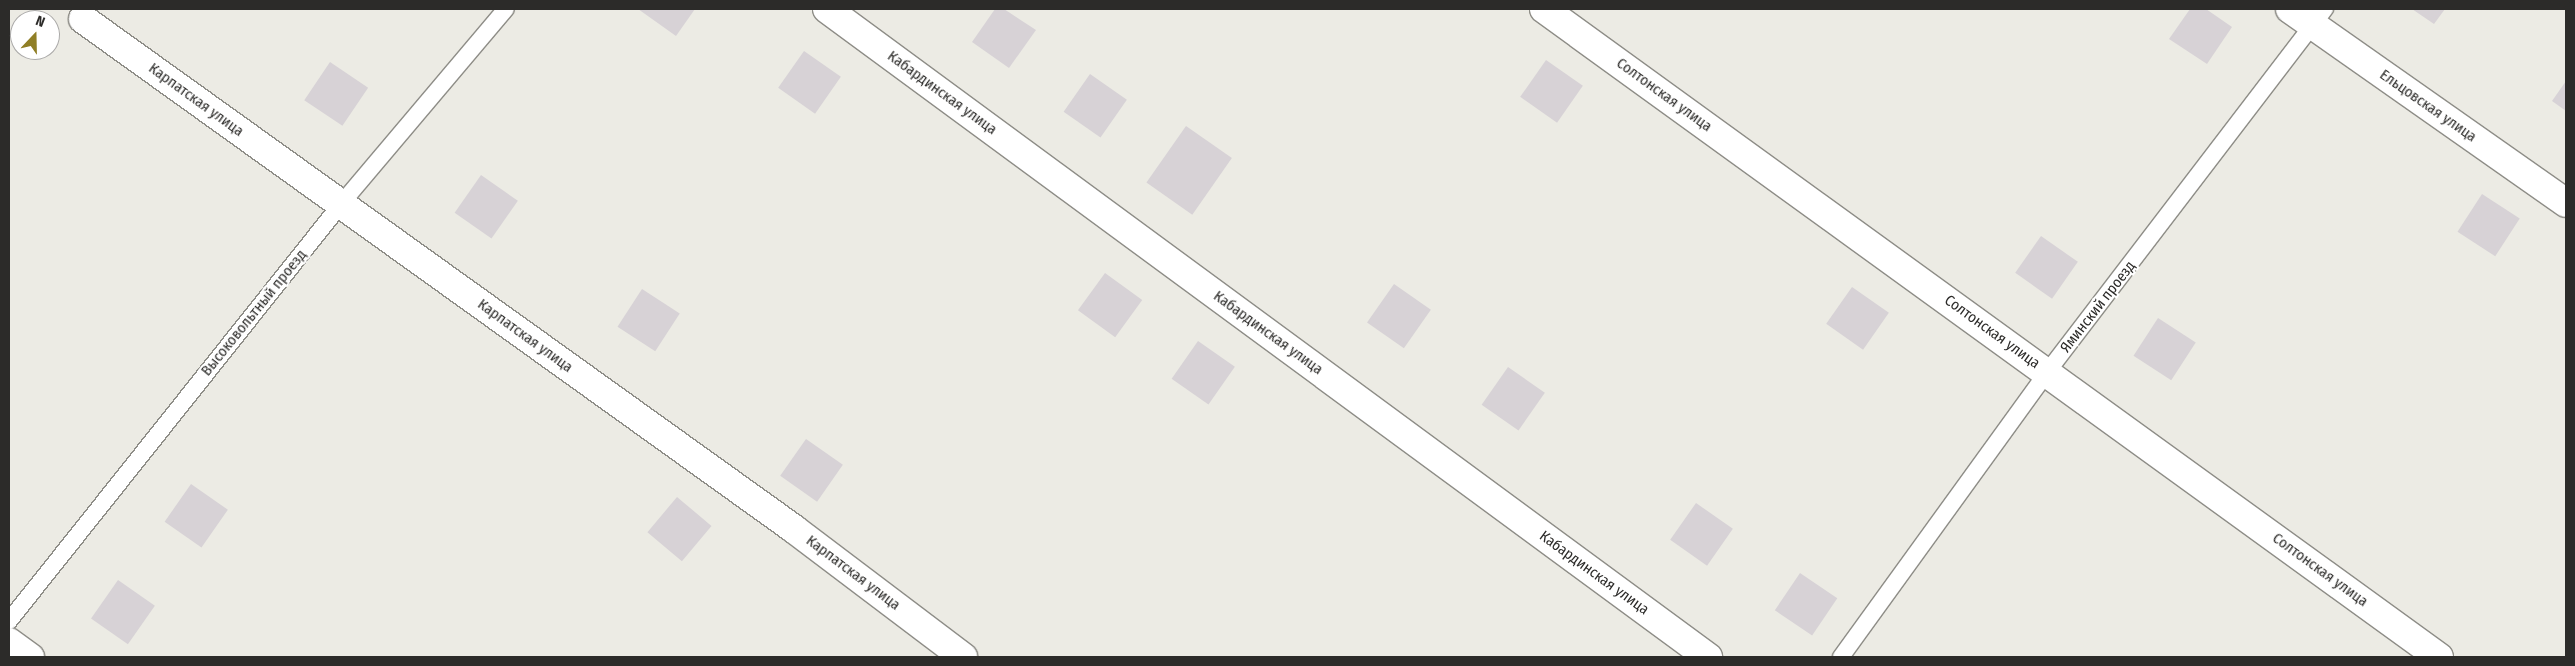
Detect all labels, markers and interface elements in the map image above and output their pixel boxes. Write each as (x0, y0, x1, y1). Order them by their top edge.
north arrow (10, 10, 60, 60)
text: N (33, 12, 47, 31)
street label: Кабардинская улица (884, 47, 1000, 139)
street label: Солтонская улица (1613, 54, 1715, 136)
street label: Карпатская улица (145, 59, 247, 141)
street label: Ельцовская улица (2376, 66, 2480, 146)
street label: Высоковольтный проезд (198, 246, 310, 380)
street label: Яминский проезд (2057, 258, 2139, 356)
street label: Кабардинская улица (1210, 287, 1326, 379)
street label: Солтонская улица (1941, 291, 2043, 373)
street label: Карпатская улица (474, 295, 576, 377)
street label: Кабардинская улица (1536, 527, 1652, 619)
street label: Солтонская улица (2269, 529, 2371, 611)
street label: Карпатская улица (802, 532, 904, 614)

